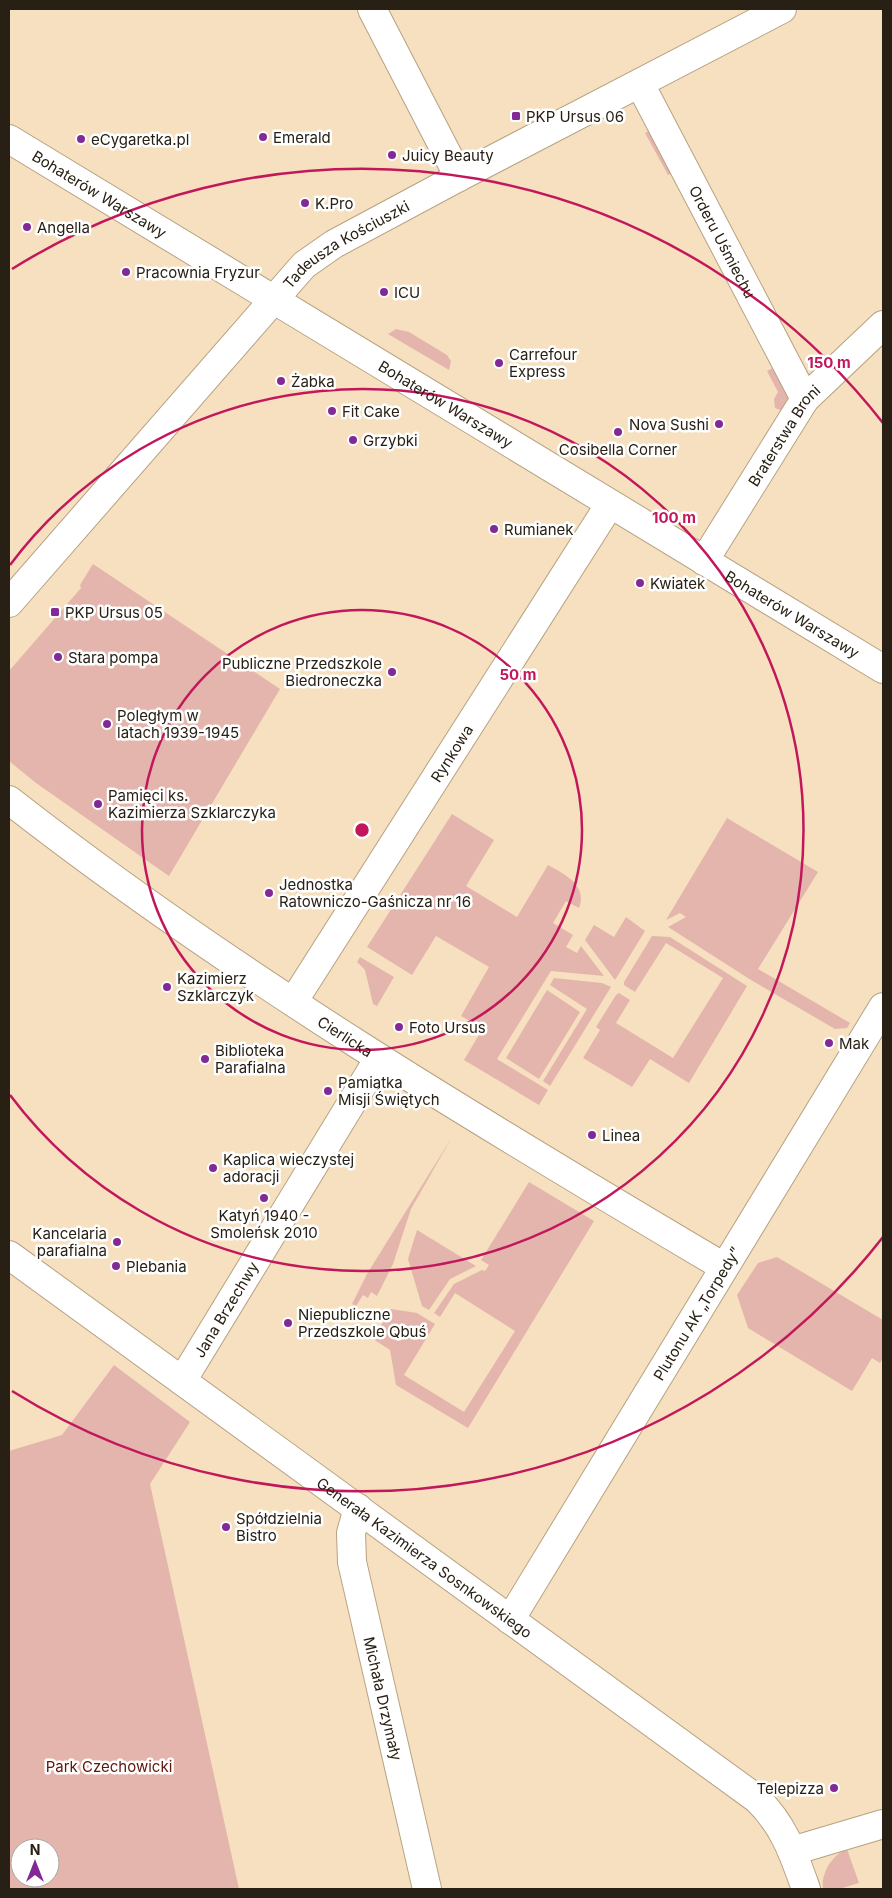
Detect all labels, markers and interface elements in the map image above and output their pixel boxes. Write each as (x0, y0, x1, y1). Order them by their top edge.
place label: PKP Ursus 06 (526, 107, 624, 126)
marker: PKP Ursus 06 (510, 110, 522, 122)
place label: Emerald (273, 128, 331, 147)
place label: eCygaretka.pl (91, 130, 189, 149)
marker: Emerald (257, 131, 269, 143)
marker: eCygaretka.pl (75, 133, 87, 145)
street label: Bohaterów Warszawy (29, 146, 171, 242)
place label: Juicy Beauty (402, 146, 494, 165)
marker: Juicy Beauty (386, 149, 398, 161)
street label: Orderu Uśmiechu (685, 182, 760, 301)
place label: K.Pro (315, 194, 353, 213)
street label: Tadeusza Kościuszki (279, 196, 412, 292)
marker: K.Pro (299, 197, 311, 209)
place label: Angella (37, 218, 90, 237)
marker: Angella (21, 221, 33, 233)
place label: Pracownia Fryzur (136, 263, 260, 282)
marker: Pracownia Fryzur (120, 266, 132, 278)
place label: ICU (394, 283, 420, 302)
marker: ICU (378, 286, 390, 298)
place label: Carrefour Express (509, 345, 577, 381)
text: 150 m (807, 353, 851, 372)
street label: Bohaterów Warszawy (375, 356, 517, 452)
marker: Carrefour Express (493, 357, 505, 369)
place label: Żabka (291, 372, 335, 391)
marker: Żabka (275, 375, 287, 387)
street label: Braterstwa Broni (744, 380, 824, 490)
place label: Fit Cake (342, 402, 400, 421)
marker: Fit Cake (326, 405, 338, 417)
place label: Nova Sushi (629, 415, 709, 434)
marker: Nova Sushi (713, 418, 725, 430)
marker: Cosibella Corner (612, 426, 624, 438)
place label: Grzybki (363, 431, 418, 450)
marker: Grzybki (347, 434, 359, 446)
place label: Cosibella Corner (559, 440, 678, 459)
text: 100 m (652, 508, 696, 527)
place label: Rumianek (504, 520, 574, 539)
marker: Rumianek (488, 523, 500, 535)
street label: Bohaterów Warszawy (722, 566, 863, 662)
place label: Kwiatek (650, 574, 706, 593)
marker: Kwiatek (634, 577, 646, 589)
place label: PKP Ursus 05 (65, 603, 163, 622)
marker: PKP Ursus 05 (49, 606, 61, 618)
place label: Stara pompa (68, 648, 158, 667)
marker: Stara pompa (52, 651, 64, 663)
place label: Publiczne Przedszkole Biedroneczka (222, 654, 382, 690)
text: 50 m (500, 665, 536, 684)
marker: Publiczne Przedszkole Biedroneczka (386, 666, 398, 678)
place label: Poległym w latach 1939-1945 (117, 706, 239, 742)
marker: Poległym w latach 1939-1945 (101, 718, 113, 730)
street label: Rynkowa (426, 721, 477, 785)
place label: Pamięci ks. Kazimierza Szklarczyka (108, 786, 276, 822)
marker: Pamięci ks. Kazimierza Szklarczyka (92, 798, 104, 810)
centre of rings (353, 821, 371, 839)
place label: Jednostka Ratowniczo-Gaśnicza nr 16 (279, 875, 471, 911)
marker: Jednostka Ratowniczo-Gaśnicza nr 16 (263, 887, 275, 899)
place label: Kazimierz Szklarczyk (177, 969, 255, 1005)
marker: Kazimierz Szklarczyk (161, 981, 173, 993)
street label: Cierlicka (314, 1011, 376, 1061)
place label: Foto Ursus (409, 1018, 486, 1037)
marker: Foto Ursus (393, 1021, 405, 1033)
place label: Mak (839, 1034, 870, 1053)
marker: Mak (823, 1037, 835, 1049)
place label: Biblioteka Parafialna (215, 1041, 286, 1077)
marker: Biblioteka Parafialna (199, 1053, 211, 1065)
place label: Pamiątka Misji Świętych (338, 1073, 440, 1109)
marker: Pamiątka Misji Świętych (322, 1085, 334, 1097)
place label: Linea (602, 1126, 640, 1145)
marker: Linea (586, 1129, 598, 1141)
place label: Kaplica wieczystej adoracji (223, 1150, 354, 1186)
marker: Kaplica wieczystej adoracji (207, 1162, 219, 1174)
marker: Katyń 1940 - Smoleńsk 2010 (258, 1192, 270, 1204)
place label: Katyń 1940 - Smoleńsk 2010 (210, 1206, 318, 1242)
place label: Kancelaria parafialna (32, 1224, 107, 1260)
marker: Kancelaria parafialna (111, 1236, 123, 1248)
street label: Plutonu AK „Torpedy” (649, 1243, 745, 1384)
place label: Plebania (126, 1257, 187, 1276)
street label: Jana Brzechwy (189, 1257, 263, 1361)
marker: Plebania (110, 1260, 122, 1272)
place label: Niepubliczne Przedszkole Qbuś (298, 1305, 426, 1341)
marker: Niepubliczne Przedszkole Qbuś (282, 1317, 294, 1329)
street label: Generała Kazimierza Sosnkowskiego (313, 1473, 536, 1642)
place label: Spółdzielnia Bistro (236, 1509, 322, 1545)
marker: Spółdzielnia Bistro (220, 1521, 232, 1533)
street label: Michała Drzymały (360, 1635, 407, 1763)
park label: Park Czechowicki (46, 1757, 172, 1776)
place label: Telepizza (757, 1779, 824, 1798)
marker: Telepizza (828, 1782, 840, 1794)
north arrow (10, 1838, 60, 1888)
text: N (30, 1841, 40, 1858)

